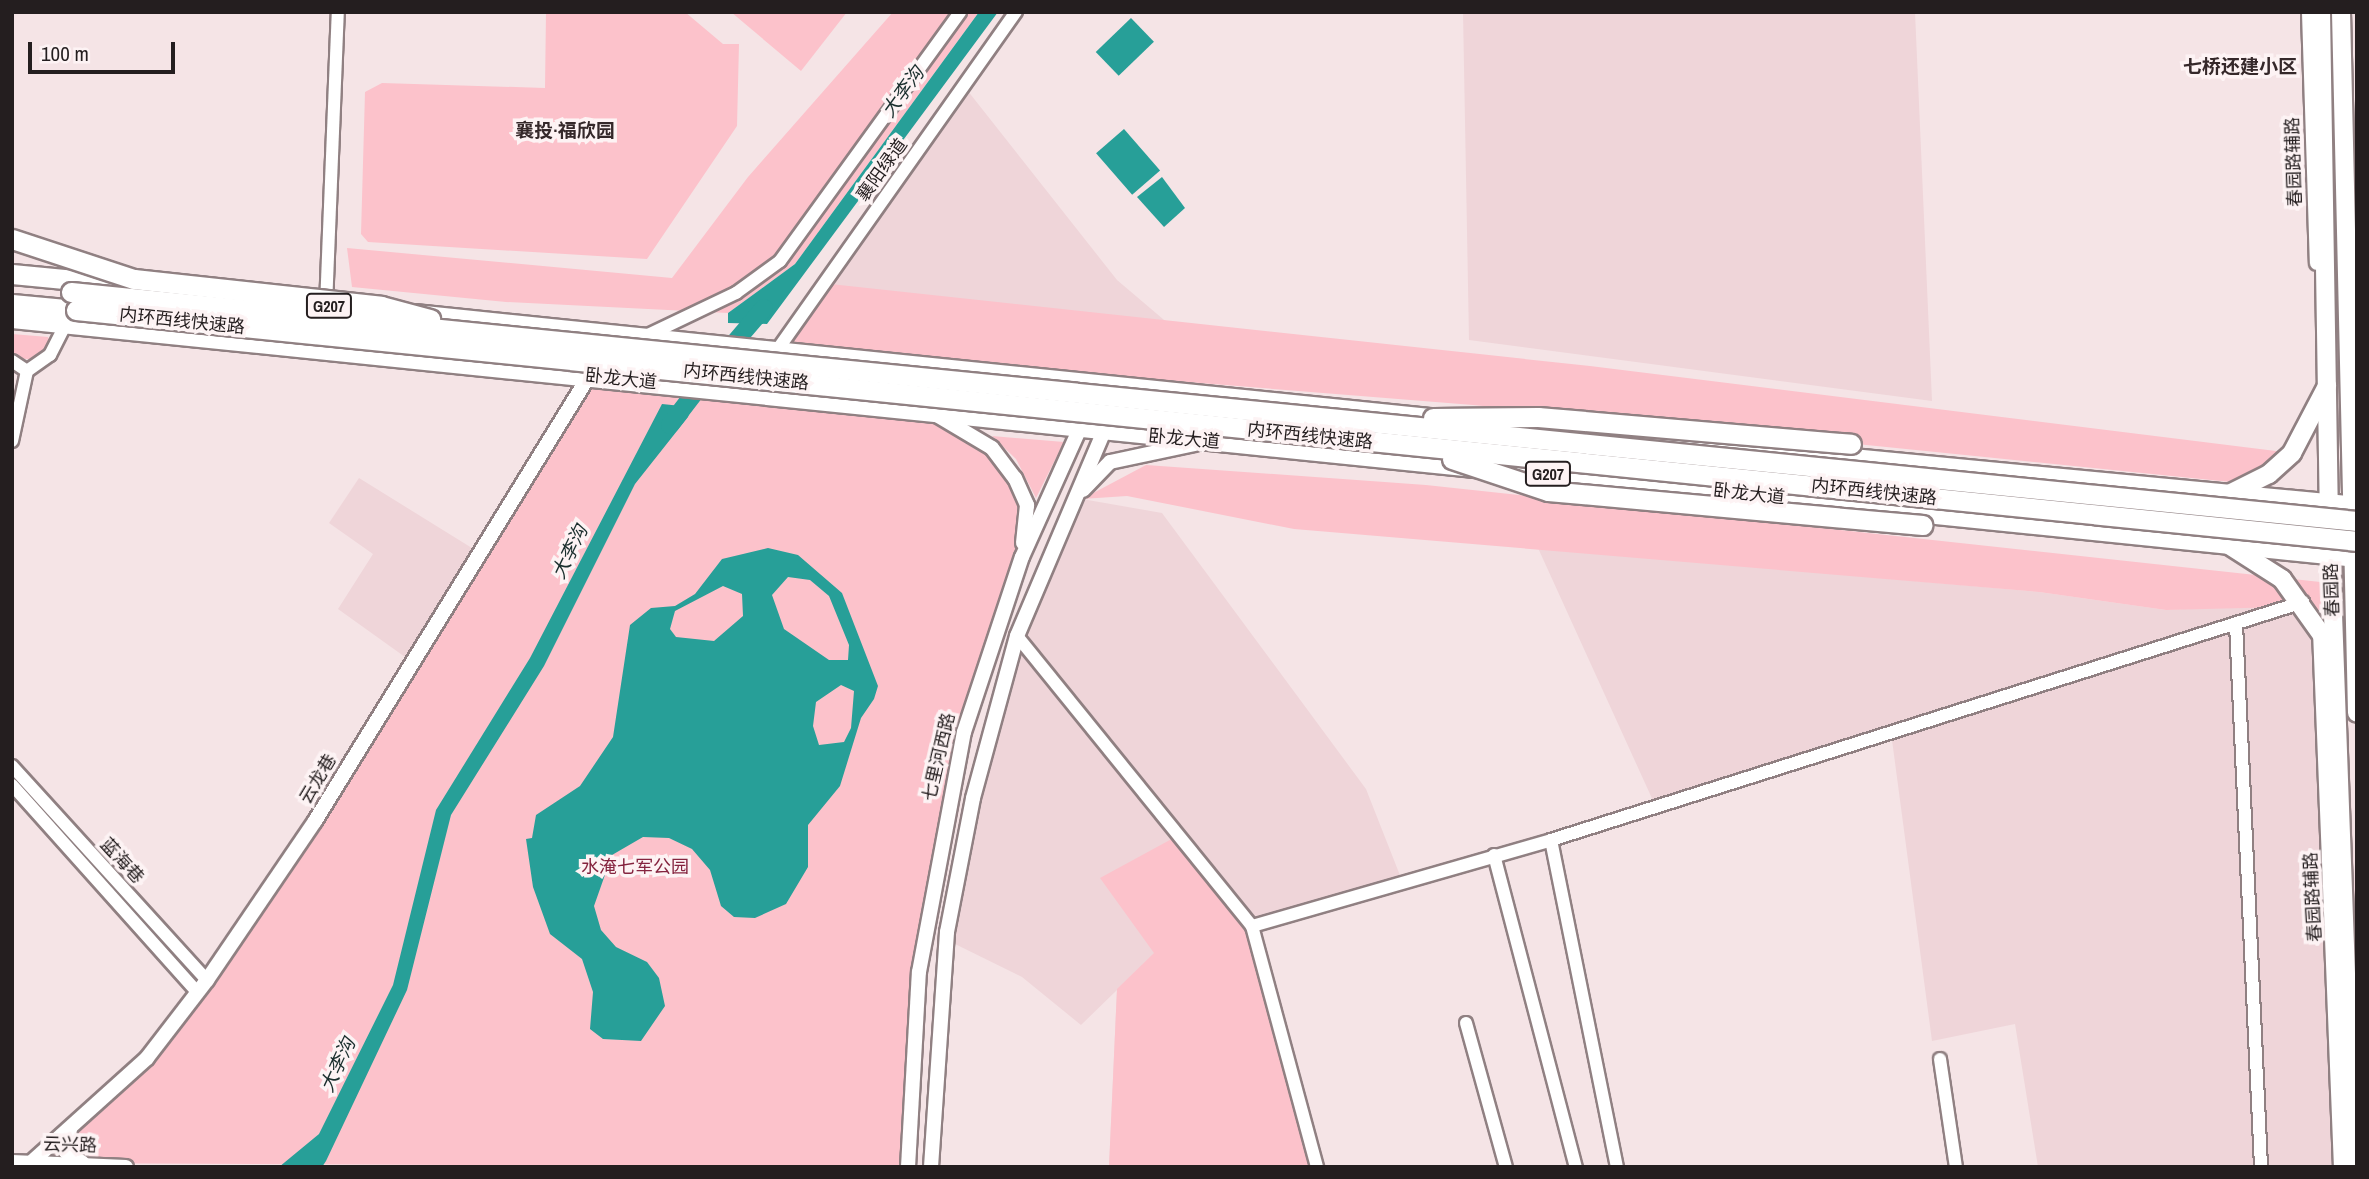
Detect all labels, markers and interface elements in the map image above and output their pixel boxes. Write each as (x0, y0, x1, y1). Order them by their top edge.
scale bar (32, 28, 178, 72)
text: 100 m (41, 39, 89, 68)
district label: 七桥还建小区 (2183, 56, 2297, 78)
water label: 大李沟 (877, 62, 929, 122)
street label: 春园路辅路 (2282, 117, 2306, 207)
district label: 襄投·福欣园 (515, 120, 615, 142)
street label: 襄阳绿道 (852, 135, 912, 205)
road number: G207 (304, 294, 354, 318)
street label: 内环西线快速路 (118, 304, 246, 338)
street label: 内环西线快速路 (682, 360, 810, 394)
street label: 卧龙大道 (584, 364, 658, 394)
street label: 内环西线快速路 (1246, 419, 1374, 453)
street label: 卧龙大道 (1147, 425, 1221, 453)
road number: G207 (1524, 461, 1572, 486)
street label: 内环西线快速路 (1810, 475, 1938, 509)
street label: 卧龙大道 (1712, 479, 1786, 509)
water label: 大李沟 (547, 521, 593, 583)
street label: 春园路 (2320, 563, 2344, 617)
street label: 七里河西路 (918, 711, 960, 803)
street label: 云龙巷 (295, 750, 341, 808)
street label: 蓝海巷 (96, 834, 148, 888)
street label: 春园路辅路 (2300, 851, 2326, 943)
park label: 水淹七军公园 (581, 856, 689, 878)
water label: 大李沟 (316, 1034, 360, 1096)
street label: 云兴路 (43, 1133, 97, 1157)

